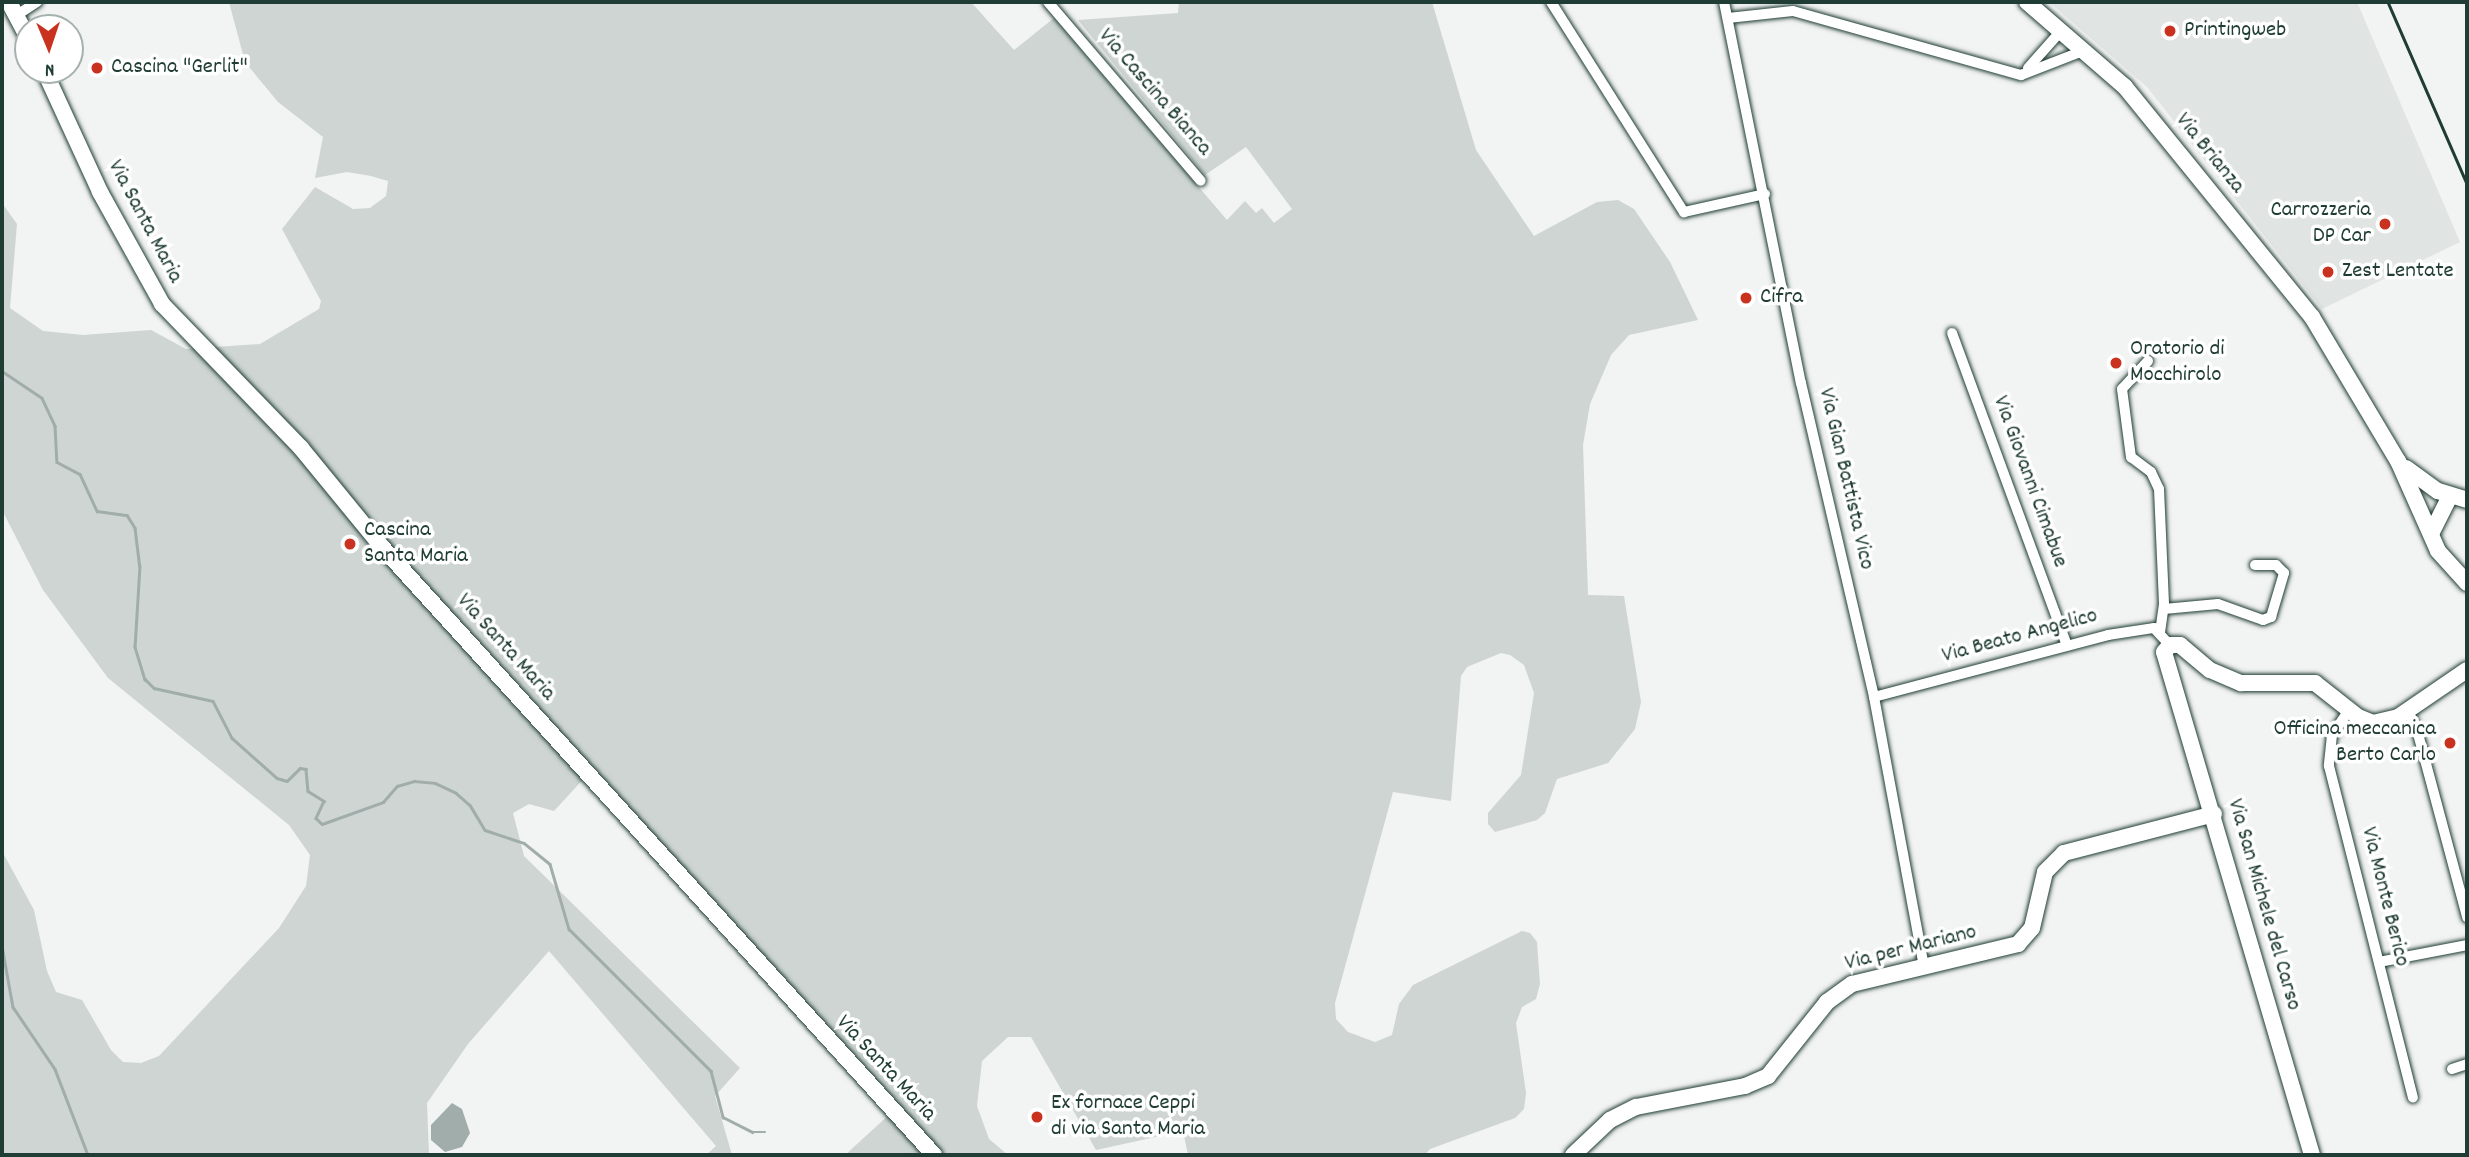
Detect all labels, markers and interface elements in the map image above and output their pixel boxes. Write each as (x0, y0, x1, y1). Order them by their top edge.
north arrow (14, 14, 84, 84)
place label: Printingweb (2184, 17, 2286, 45)
marker: Printingweb (2162, 23, 2178, 39)
street label: Via Cascina Bianca (1091, 24, 1217, 162)
place label: Cascina "Gerlit" (111, 54, 248, 82)
text: N (45, 55, 55, 82)
marker: Cascina "Gerlit" (89, 60, 105, 76)
street label: Via Brianza (2168, 108, 2250, 200)
street label: Via Santa Maria (100, 156, 188, 288)
place label: Carrozzeria DP Car (2270, 197, 2371, 251)
marker: Carrozzeria DP Car (2377, 216, 2393, 232)
place label: Zest Lentate (2342, 258, 2454, 286)
marker: Zest Lentate (2320, 264, 2336, 280)
place label: Cifra (1760, 284, 1803, 312)
marker: Cifra (1738, 290, 1754, 306)
place label: Oratorio di Mocchirolo (2130, 336, 2224, 390)
marker: Oratorio di Mocchirolo (2108, 355, 2124, 371)
street label: Via Gian Battista Vico (1811, 385, 1879, 573)
street label: Via Giovanni Cimabue (1985, 392, 2073, 572)
place label: Cascina Santa Maria (364, 517, 468, 571)
marker: Cascina Santa Maria (342, 536, 358, 552)
street label: Via Santa Maria (450, 589, 560, 707)
street label: Via Beato Angelico (1939, 603, 2101, 671)
place label: Officina meccanica Berto Carlo (2273, 716, 2436, 770)
marker: Officina meccanica Berto Carlo (2442, 735, 2458, 751)
street label: Via San Michele del Carso (2220, 796, 2306, 1014)
street label: Via Monte Berico (2353, 824, 2415, 970)
street label: Via per Mariano (1842, 919, 1980, 979)
street label: Via Santa Maria (829, 1010, 941, 1128)
place label: Ex fornace Ceppi di via Santa Maria (1051, 1090, 1205, 1144)
marker: Ex fornace Ceppi di via Santa Maria (1029, 1109, 1045, 1125)

